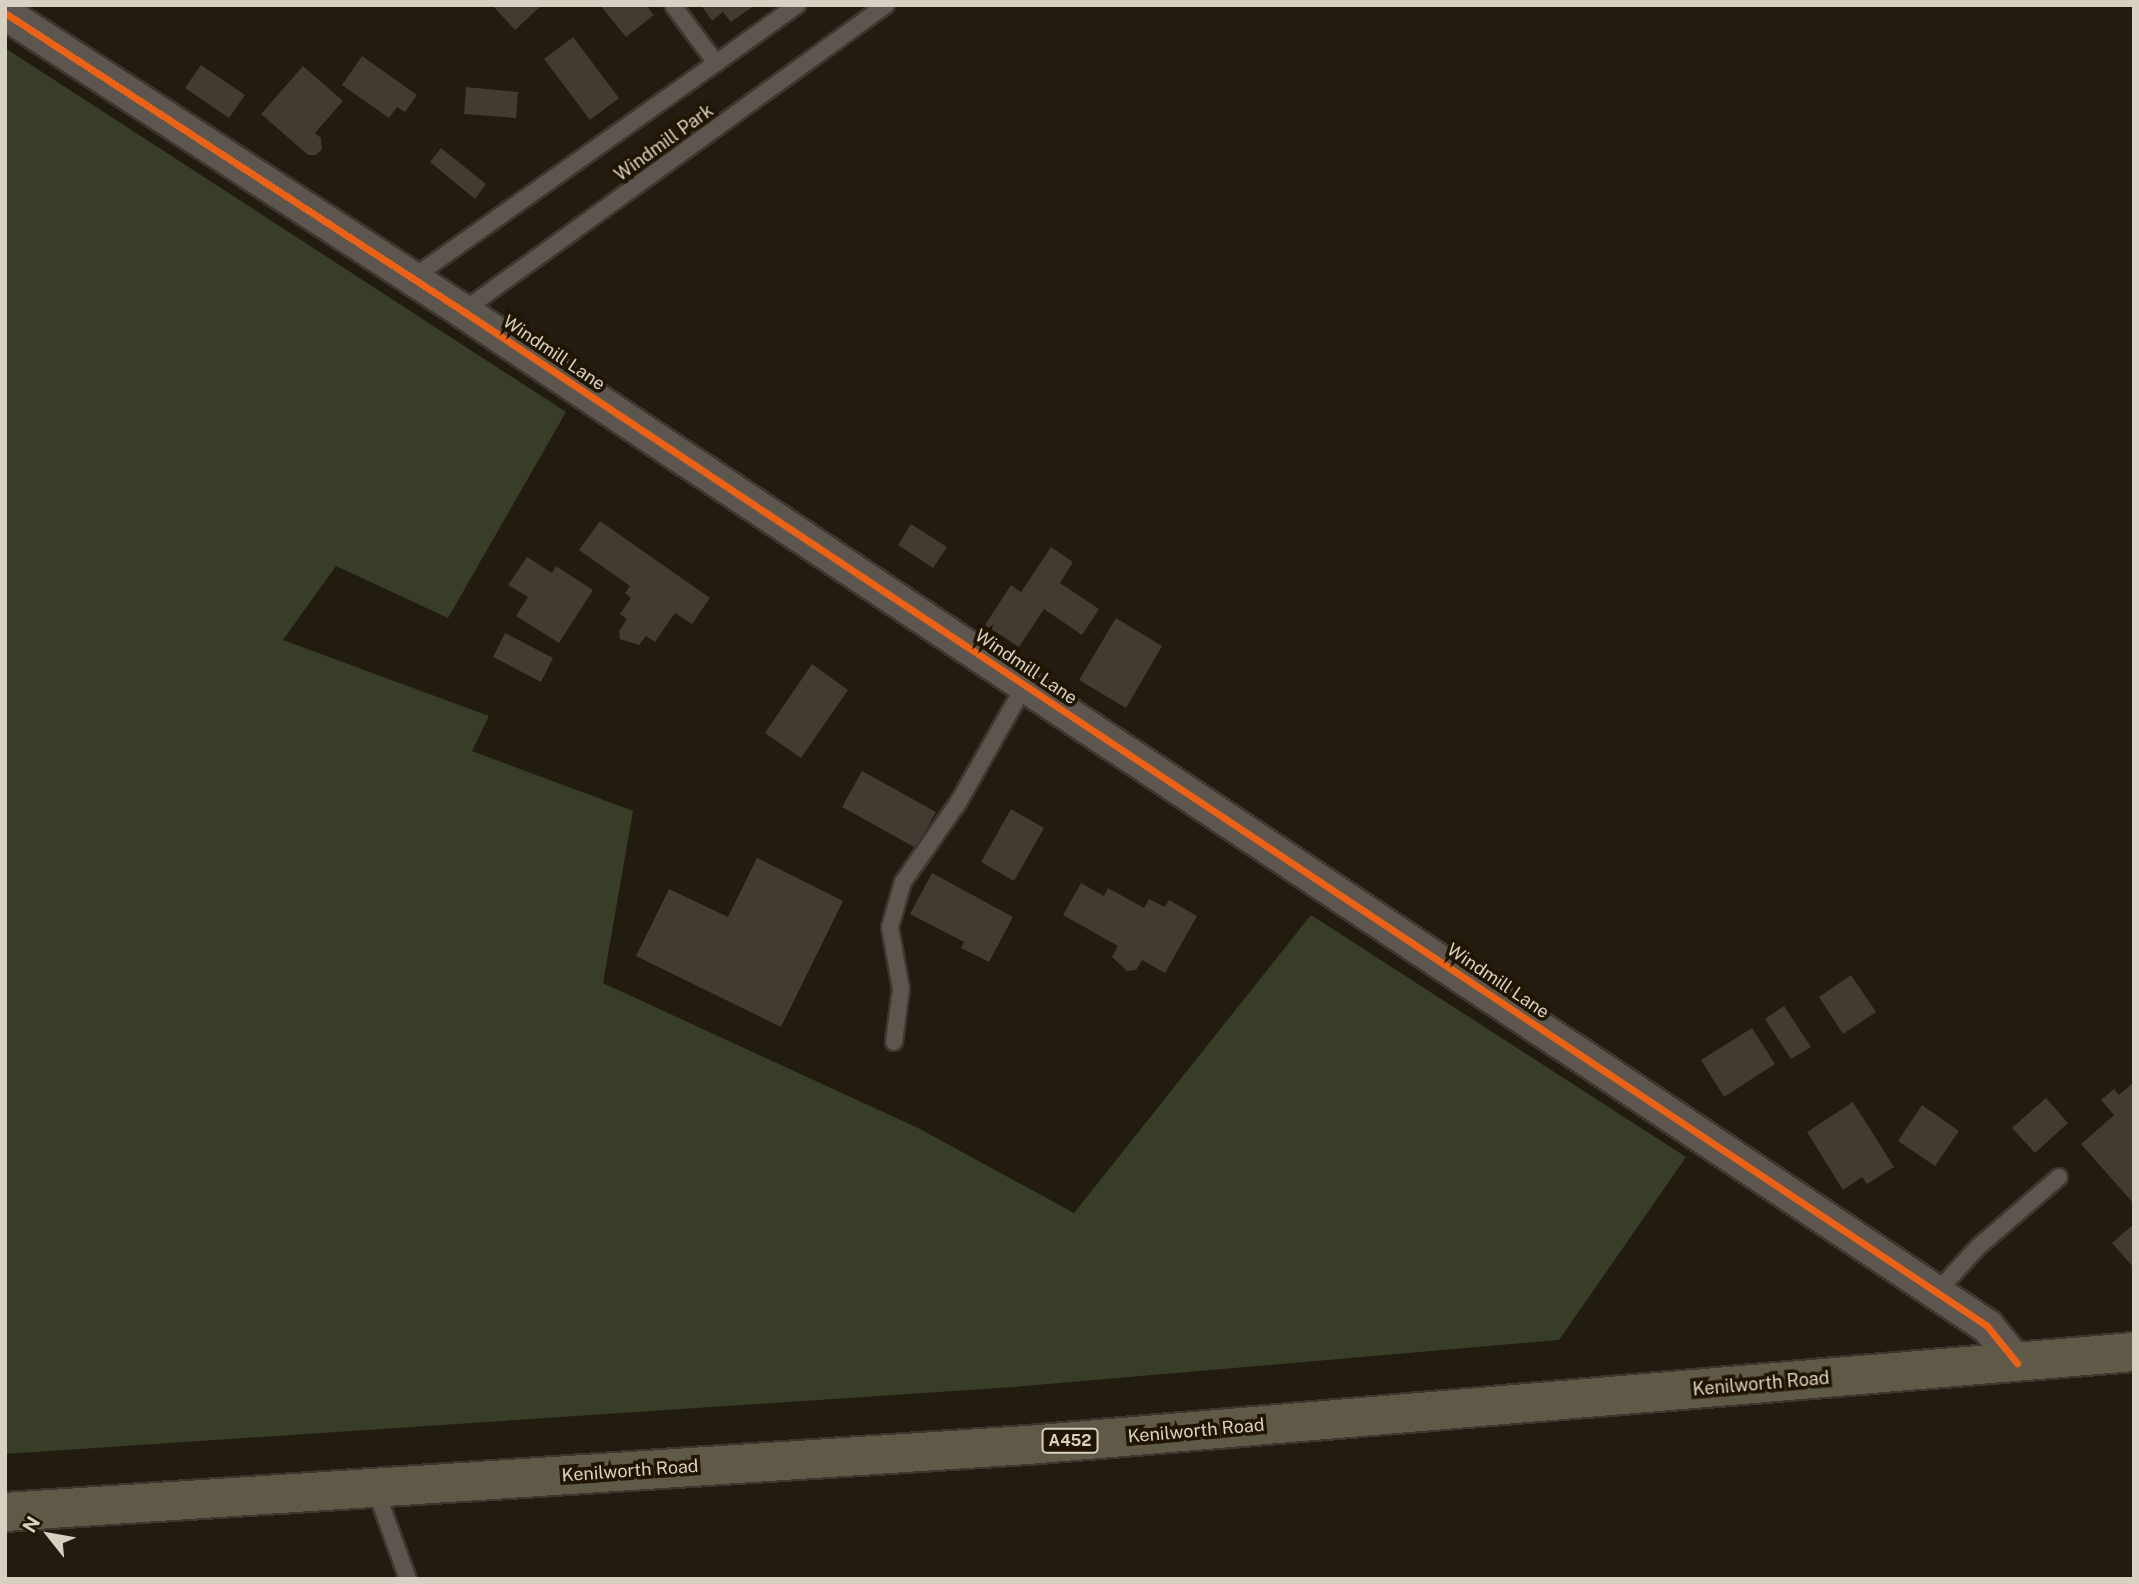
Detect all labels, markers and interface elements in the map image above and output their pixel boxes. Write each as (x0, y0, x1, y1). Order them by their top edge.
street label: Windmill Park (611, 100, 717, 186)
street label: Windmill Lane (499, 311, 609, 395)
street label: Windmill Lane (971, 625, 1081, 709)
street label: Windmill Lane (1443, 939, 1553, 1023)
street label: Kenilworth Road (1692, 1367, 1830, 1401)
street label: Kenilworth Road (1127, 1414, 1265, 1448)
road number: A452 (1040, 1428, 1100, 1454)
street label: Kenilworth Road (561, 1455, 699, 1487)
north arrow (14, 1500, 84, 1570)
text: N (18, 1512, 44, 1536)

